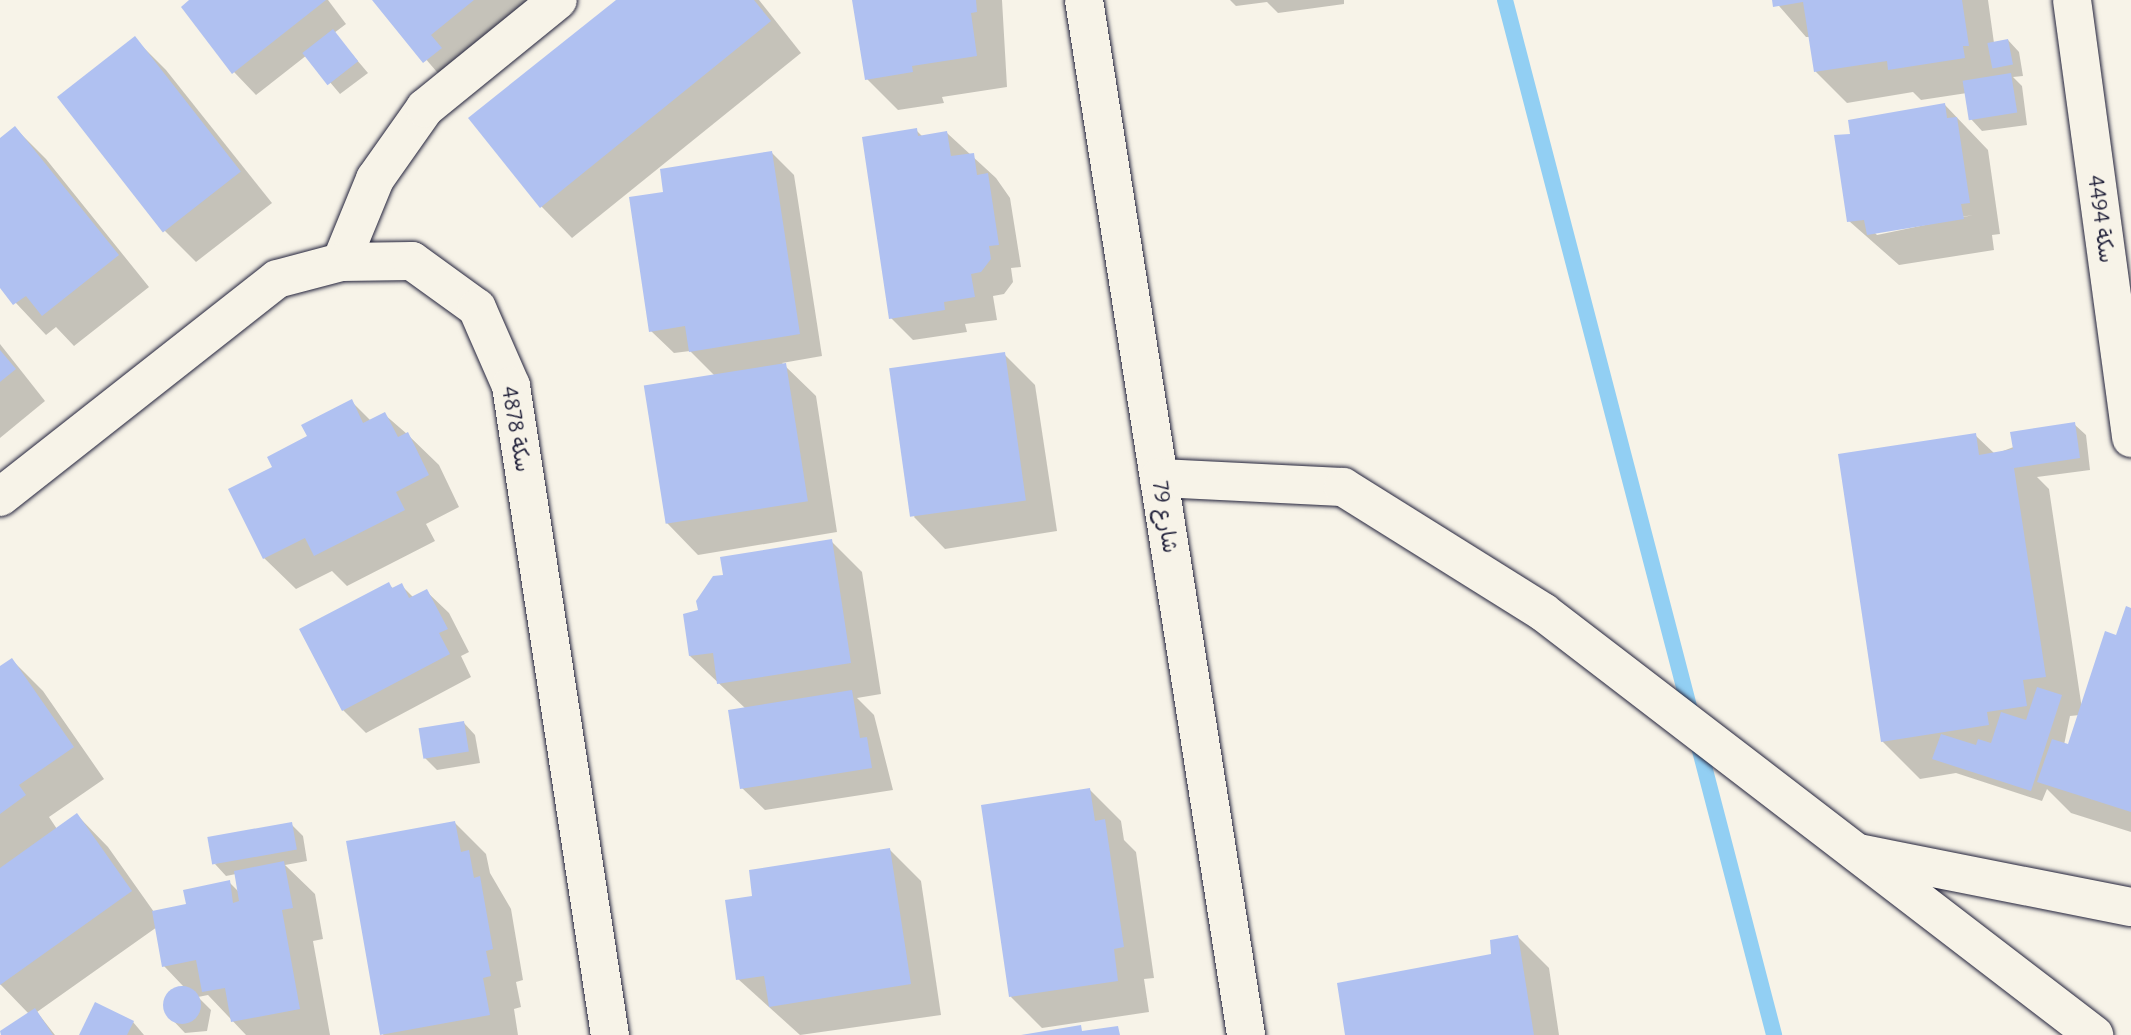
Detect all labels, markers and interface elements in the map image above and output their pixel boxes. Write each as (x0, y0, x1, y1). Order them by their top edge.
street label: سكة 4494 (2082, 173, 2120, 265)
street label: سكة 4878 (496, 384, 536, 474)
street label: 79 شارع (1147, 479, 1183, 555)

